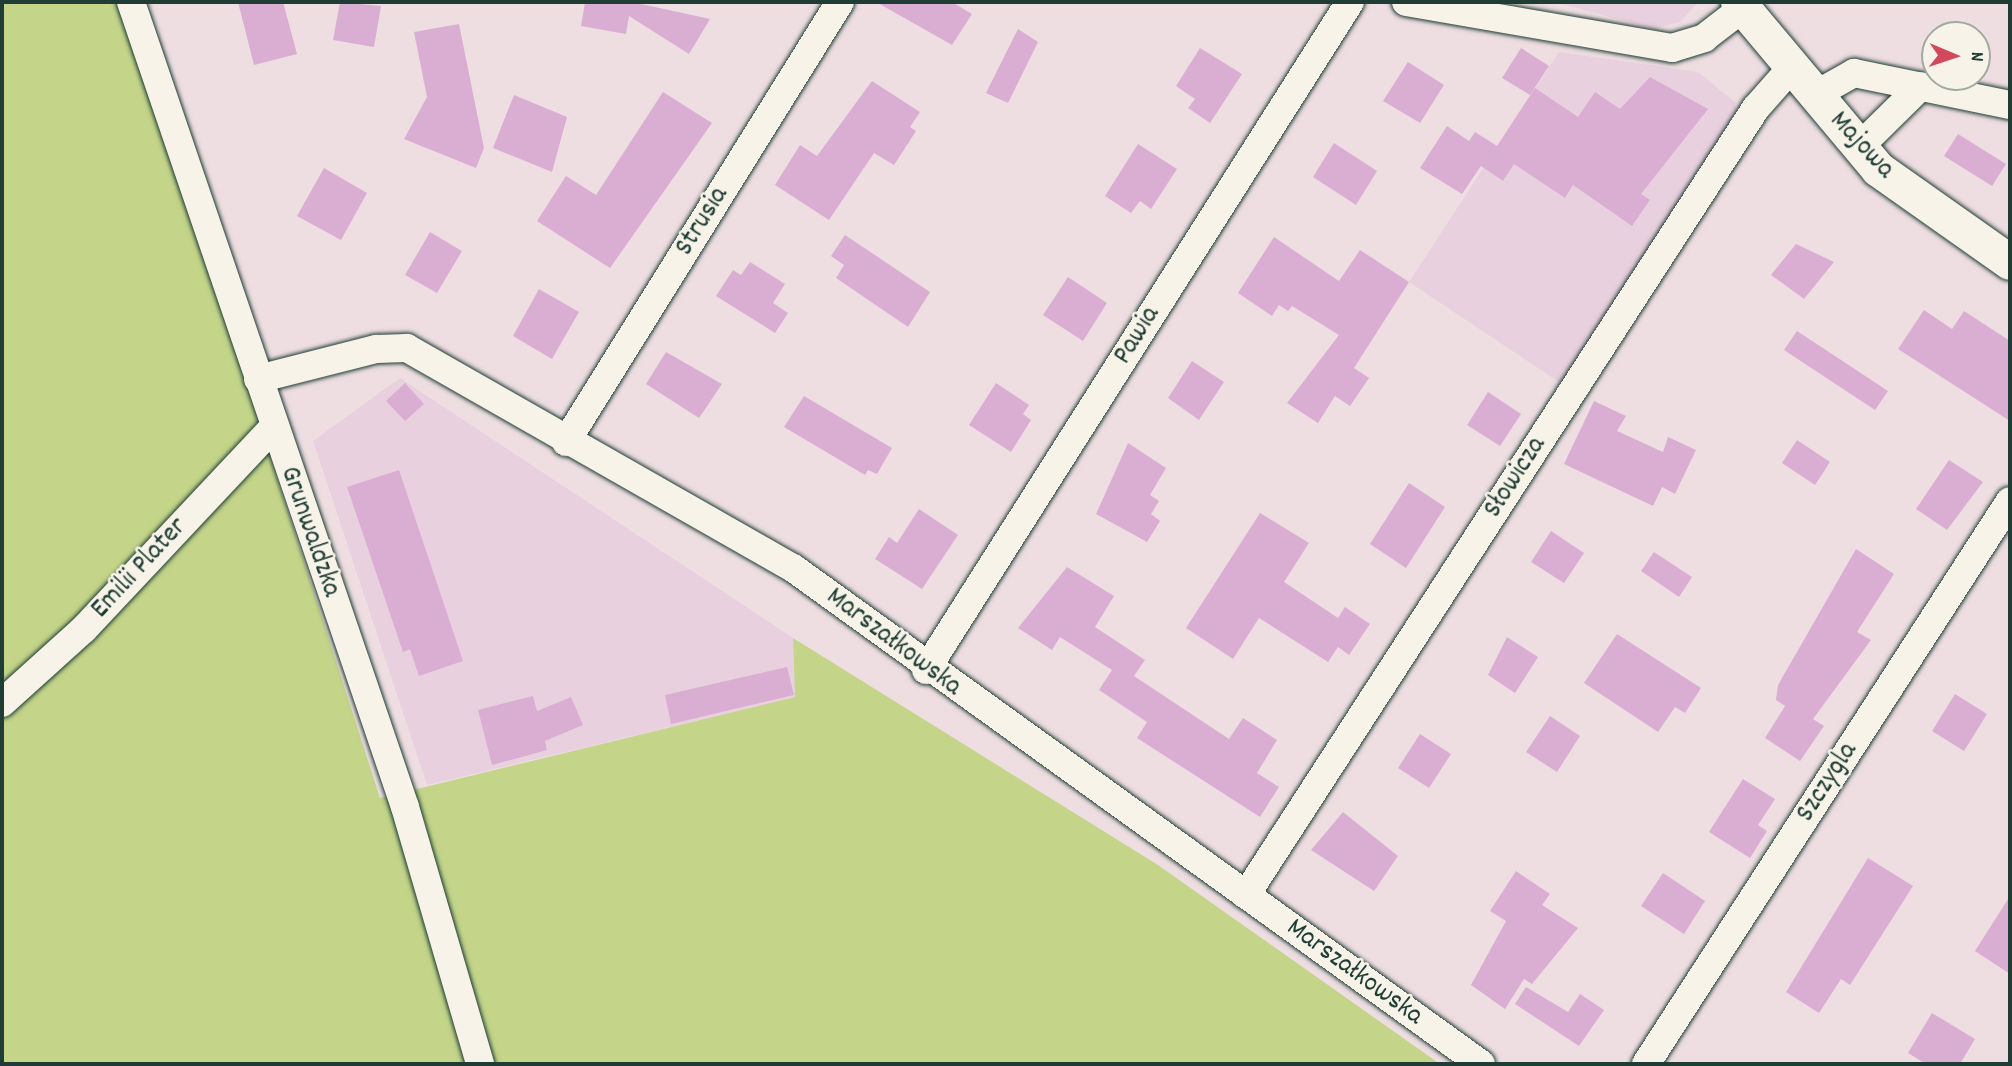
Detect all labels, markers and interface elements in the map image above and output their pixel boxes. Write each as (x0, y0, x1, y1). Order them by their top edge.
north arrow (1921, 21, 1991, 91)
text: N (1962, 52, 1989, 62)
street label: Majowa (1821, 105, 1901, 187)
street label: Strusia (669, 181, 737, 263)
street label: Pawia (1107, 301, 1169, 371)
street label: Słowicza (1477, 431, 1555, 525)
street label: Grunwaldzka (271, 462, 347, 602)
street label: Emilii Plater (85, 511, 195, 627)
street label: Marszałkowska (819, 581, 967, 705)
street label: Szczygla (1790, 737, 1866, 829)
street label: Marszałkowska (1279, 912, 1429, 1034)

